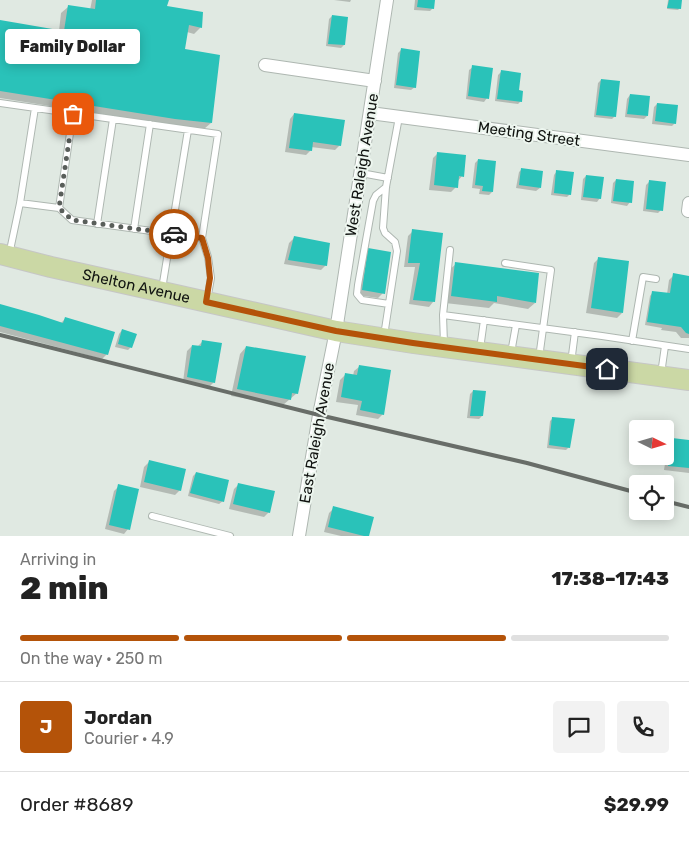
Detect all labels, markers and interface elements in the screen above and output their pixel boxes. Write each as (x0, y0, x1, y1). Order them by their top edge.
callout: Family Dollar (5, 29, 140, 64)
text: Family Dollar (20, 37, 125, 56)
street label: West Raleigh Avenue (342, 92, 382, 238)
pin (52, 93, 94, 135)
icon: bag (59, 100, 87, 128)
street label: Meeting Street (477, 118, 582, 150)
courier (149, 209, 199, 259)
icon: car (160, 220, 188, 248)
street label: Shelton Avenue (81, 265, 192, 307)
pin (586, 348, 628, 390)
icon: home (593, 355, 621, 383)
street label: East Raleigh Avenue (296, 361, 338, 505)
north arrow (629, 420, 674, 465)
map controls (629, 420, 674, 520)
button: locate (629, 475, 674, 520)
text: Arriving in (20, 550, 96, 569)
text: 17:38–17:43 (552, 567, 669, 590)
text: 2 min (20, 569, 109, 607)
text: On the way · 250 m (20, 649, 163, 668)
button: chat (553, 701, 605, 753)
button: phone (617, 701, 669, 753)
text: Jordan (84, 706, 152, 729)
text: J (40, 715, 52, 738)
text: Courier · 4.9 (84, 729, 174, 748)
text: Order #8689 (20, 793, 133, 816)
text: $29.99 (604, 793, 669, 816)

